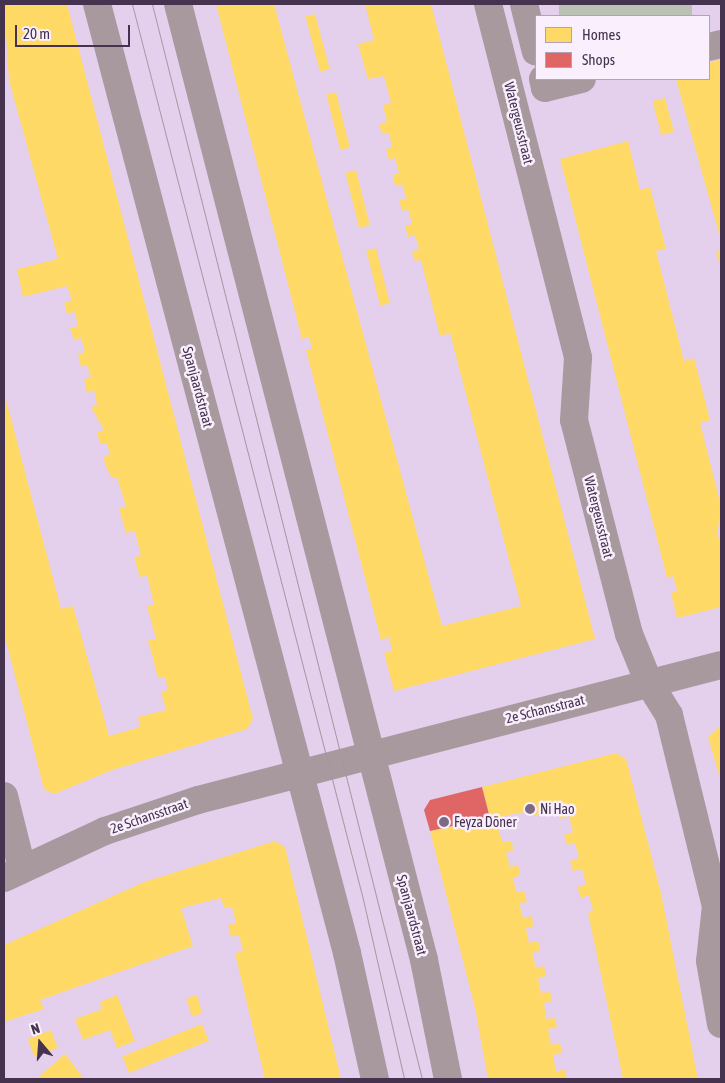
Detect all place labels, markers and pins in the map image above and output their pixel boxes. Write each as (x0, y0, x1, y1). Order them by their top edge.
place label: Ni Hao (540, 801, 575, 817)
marker: Ni Hao (524, 803, 536, 815)
place label: Feyza Döner (454, 814, 517, 830)
marker: Feyza Döner (438, 816, 450, 828)

